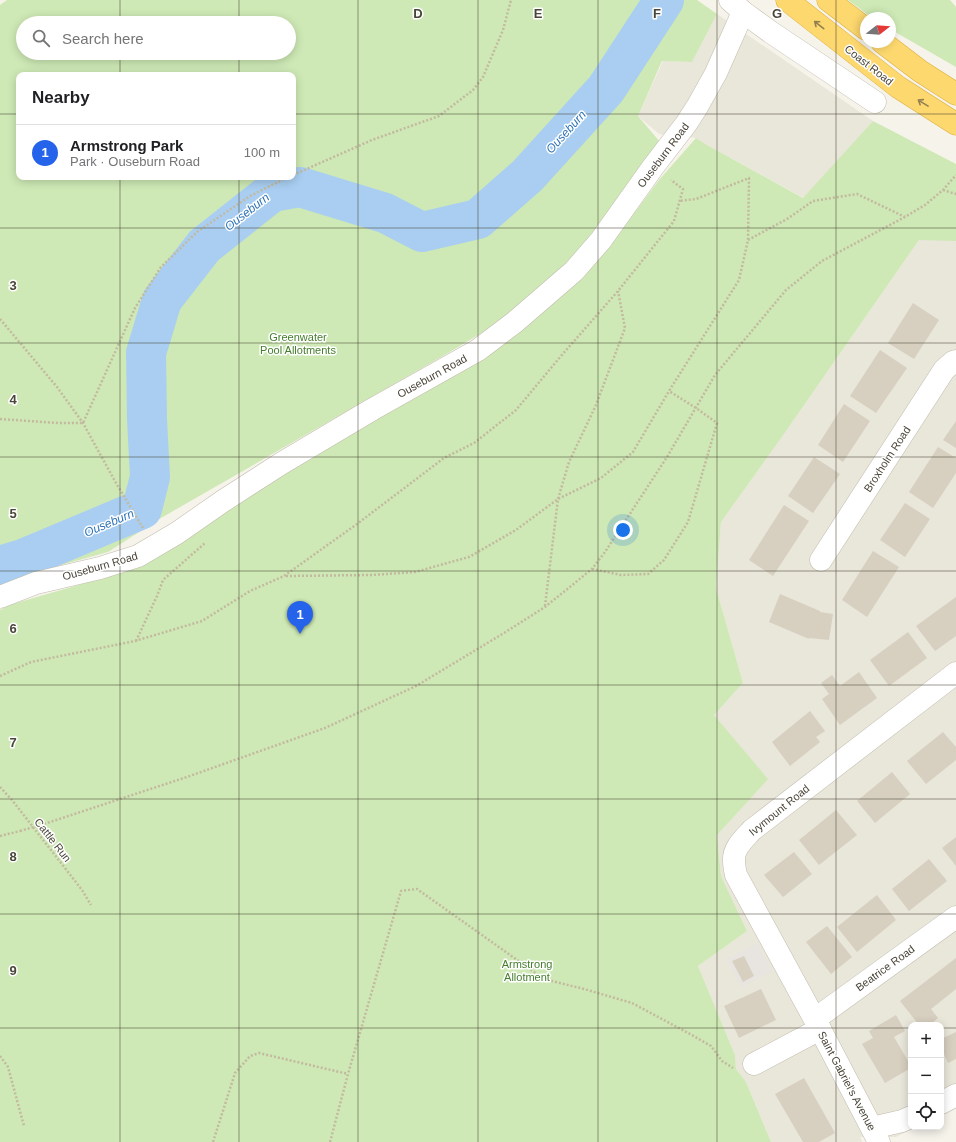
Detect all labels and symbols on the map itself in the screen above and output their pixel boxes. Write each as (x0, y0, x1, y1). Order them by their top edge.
text: D (413, 6, 423, 21)
text: E (534, 6, 543, 21)
text: F (653, 6, 661, 21)
text: G (772, 6, 782, 21)
north arrow (860, 12, 896, 48)
one-way arrow (814, 21, 825, 30)
street label: Coast Road (842, 42, 896, 88)
one-way arrow (917, 99, 929, 107)
water label: Ouseburn (543, 107, 589, 156)
street label: Ouseburn Road (635, 120, 691, 190)
water label: Ouseburn (222, 190, 272, 234)
text: 3 (9, 278, 17, 293)
park label: Greenwater Pool Allotments (260, 331, 336, 356)
street label: Ouseburn Road (395, 352, 469, 400)
text: 4 (9, 392, 17, 407)
street label: Broxholm Road (861, 424, 913, 494)
text: 5 (9, 506, 17, 521)
water label: Ouseburn (82, 506, 136, 540)
your location (613, 520, 633, 540)
street label: Ouseburn Road (61, 550, 139, 582)
pin: 1 (287, 601, 313, 634)
text: 6 (9, 621, 17, 636)
text: 7 (9, 735, 17, 750)
street label: Ivymount Road (746, 782, 812, 838)
street label: Cattle Run (32, 816, 74, 864)
text: 8 (9, 849, 17, 864)
street label: Beatrice Road (853, 943, 917, 993)
park label: Armstrong Allotment (502, 958, 552, 983)
text: 9 (9, 963, 17, 978)
street label: Saint Gabriel's Avenue (816, 1029, 878, 1133)

